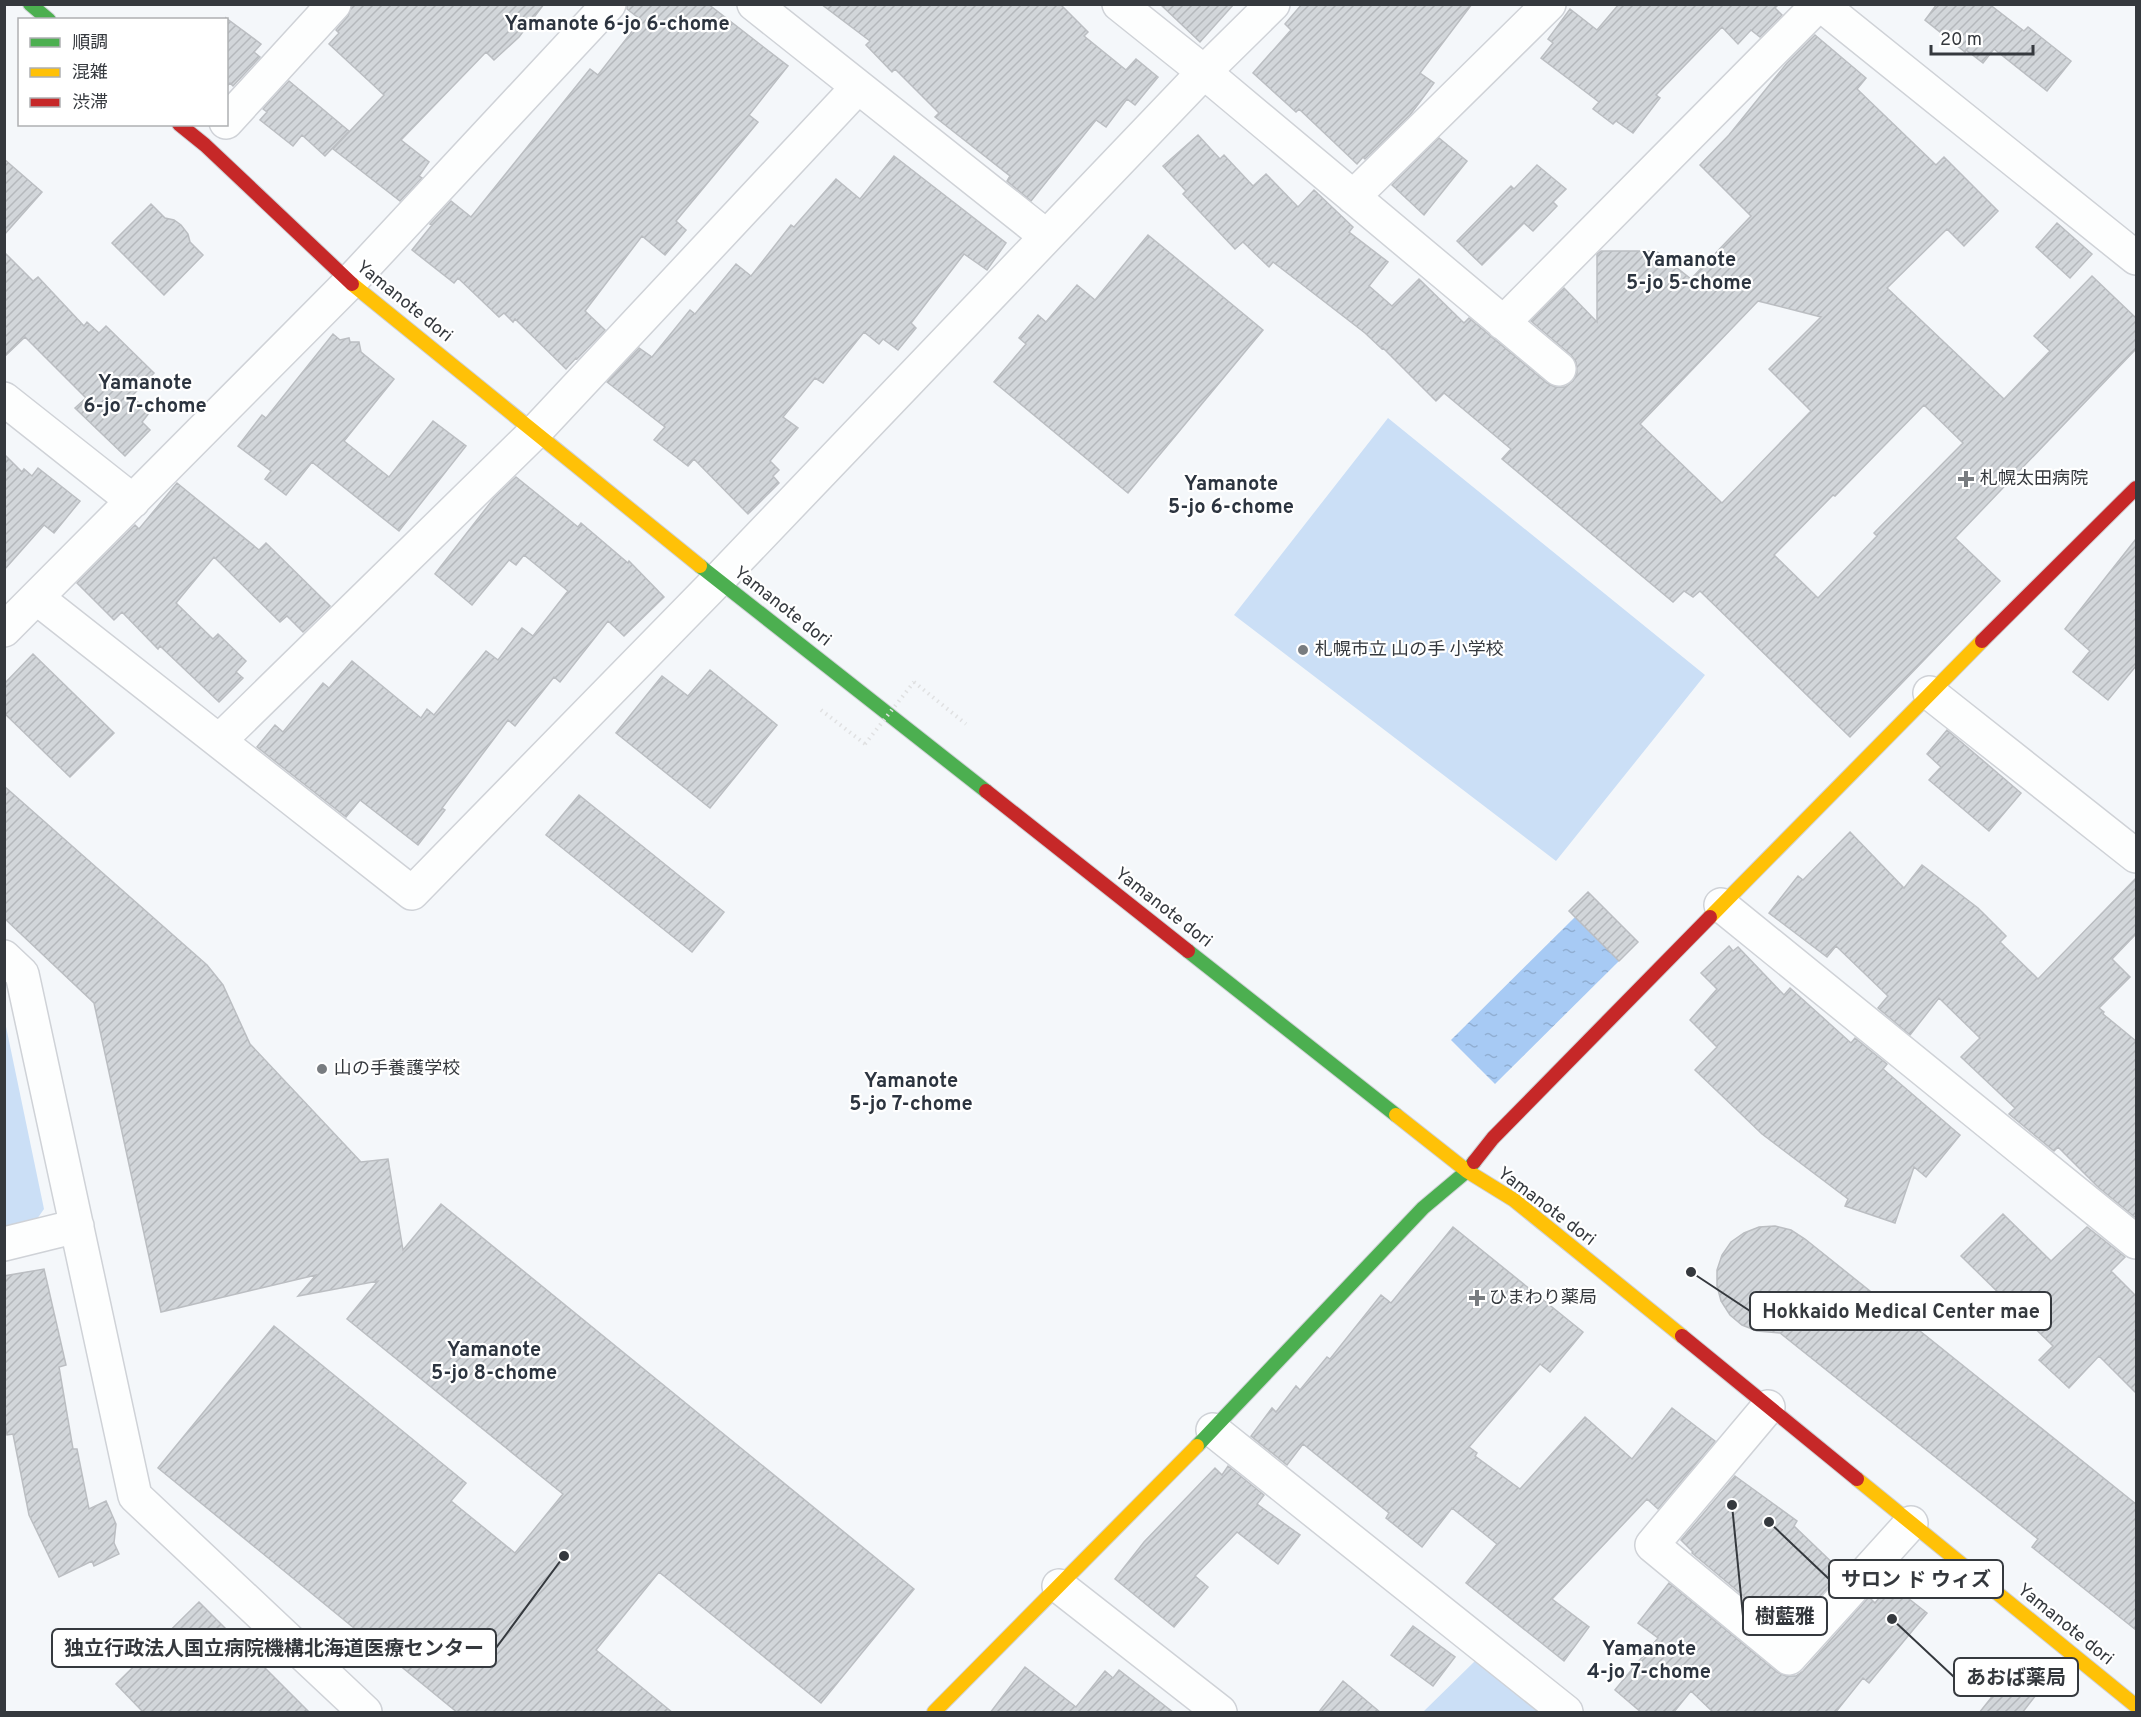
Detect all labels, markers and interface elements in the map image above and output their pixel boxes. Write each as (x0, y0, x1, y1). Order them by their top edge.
district label: Yamanote 6-jo 6-chome (504, 12, 730, 38)
legend (18, 18, 228, 126)
scale bar (1931, 18, 2033, 56)
text: 20 m (1940, 29, 1982, 52)
text: 順調 (72, 32, 108, 55)
text: 混雑 (72, 62, 108, 85)
text: 渋滞 (72, 92, 108, 115)
district label: Yamanote 5-jo 5-chome (1626, 248, 1752, 297)
street label: Yamanote dori (351, 256, 457, 348)
district label: Yamanote 6-jo 7-chome (83, 371, 207, 420)
place label: 札幌太田病院 (1980, 468, 2088, 491)
marker: 札幌太田病院 (1957, 470, 1975, 488)
district label: Yamanote 5-jo 6-chome (1168, 472, 1294, 521)
street label: Yamanote dori (729, 562, 835, 652)
place label: 札幌市立 山の手 小学校 (1315, 639, 1503, 662)
marker: 札幌市立 山の手 小学校 (1296, 643, 1310, 657)
street label: Yamanote dori (1110, 863, 1216, 953)
place label: 山の手養護学校 (334, 1058, 460, 1081)
marker: 山の手養護学校 (315, 1062, 329, 1076)
district label: Yamanote 5-jo 7-chome (849, 1069, 973, 1118)
street label: Yamanote dori (1492, 1162, 1600, 1252)
place label: ひまわり薬局 (1489, 1287, 1597, 1310)
marker: ひまわり薬局 (1470, 1291, 1484, 1305)
callout: Hokkaido Medical Center mae (1750, 1292, 2051, 1330)
text: Hokkaido Medical Center mae (1762, 1300, 2040, 1326)
district label: Yamanote 5-jo 8-chome (431, 1338, 557, 1387)
callout: サロン ド ウィズ (1829, 1560, 2003, 1598)
text: サロン ド ウィズ (1841, 1568, 1991, 1594)
street label: Yamanote dori (2012, 1579, 2118, 1671)
callout: 樹藍雅 (1743, 1597, 1827, 1635)
text: 樹藍雅 (1755, 1605, 1815, 1631)
callout: 独立行政法人国立病院機構北海道医療センター (52, 1629, 496, 1667)
text: 独立行政法人国立病院機構北海道医療センター (64, 1637, 484, 1663)
district label: Yamanote 4-jo 7-chome (1587, 1637, 1711, 1686)
callout: あおば薬局 (1954, 1658, 2078, 1696)
text: あおば薬局 (1966, 1666, 2066, 1692)

